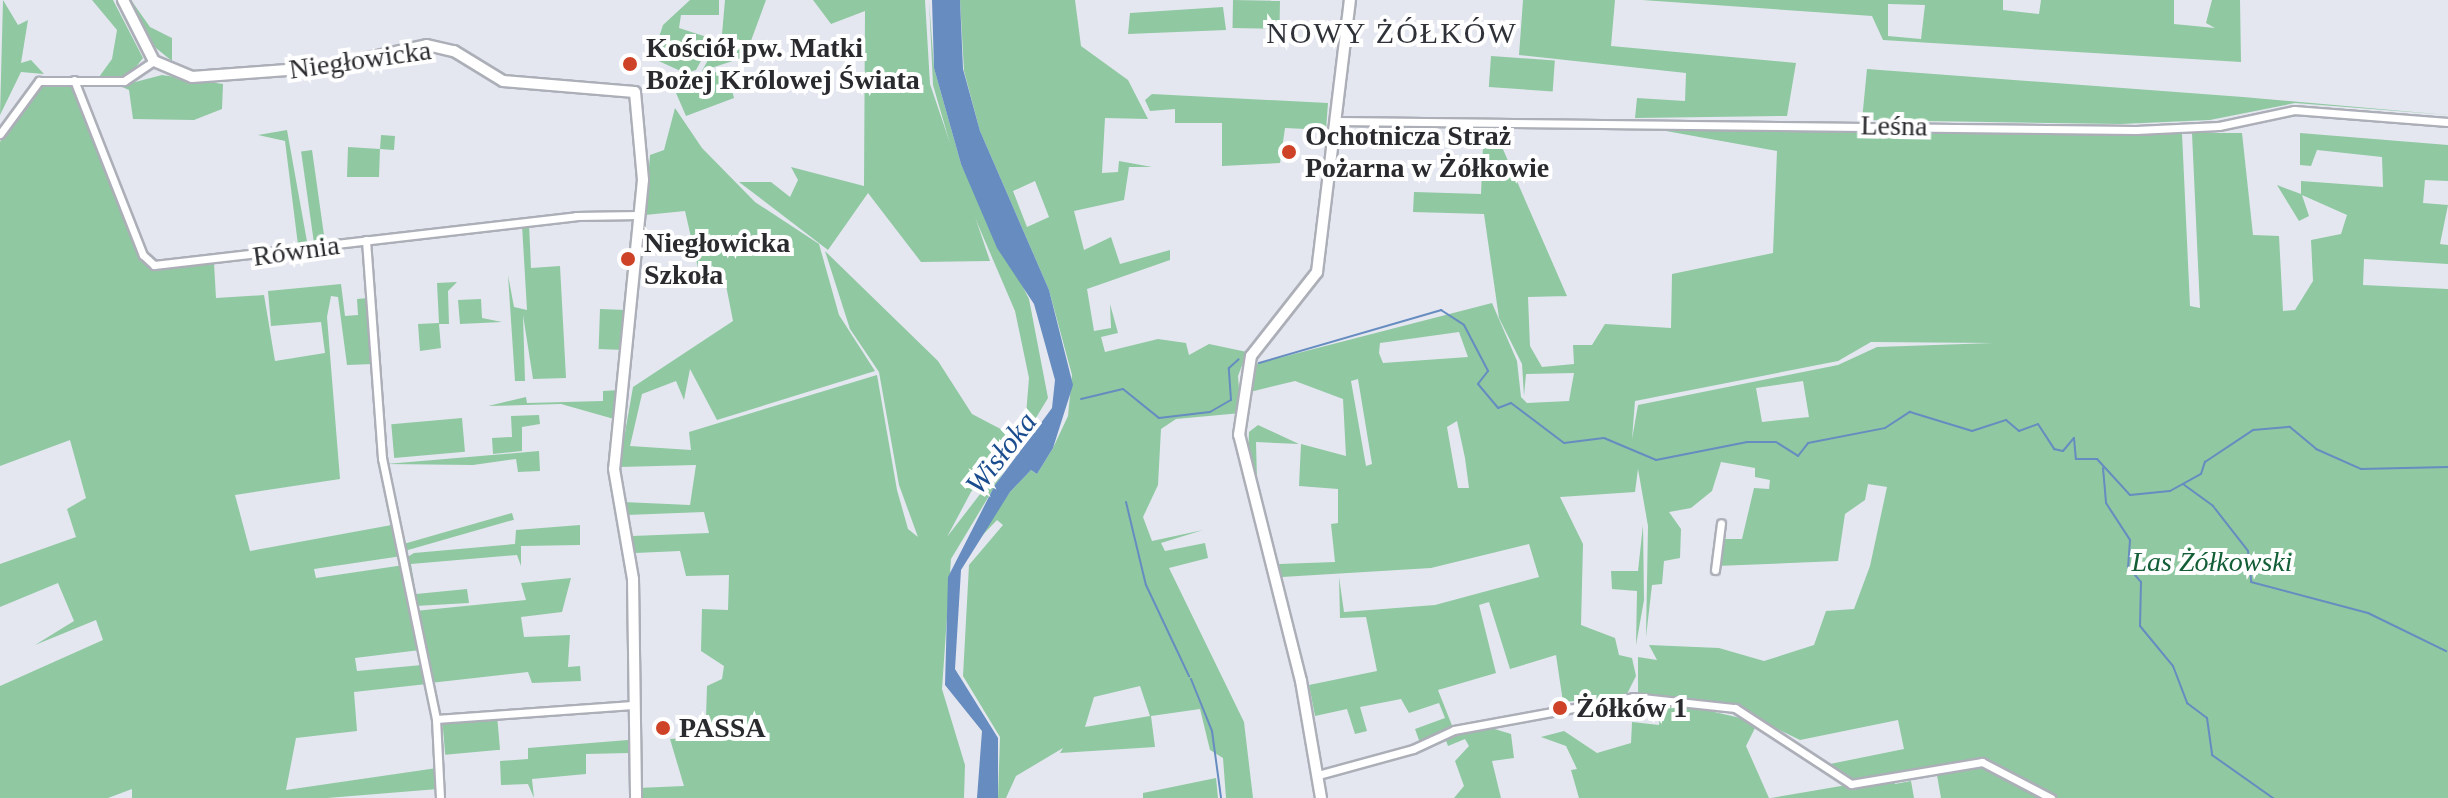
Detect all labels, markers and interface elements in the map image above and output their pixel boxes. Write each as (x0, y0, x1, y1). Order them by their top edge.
district label: NOWY ŻÓŁKÓW (1266, 15, 1518, 51)
place label: Kościół pw. Matki Bożej Królowej Świata (646, 31, 920, 97)
street label: Niegłowicka (287, 33, 433, 87)
marker: Kościół pw. Matki Bożej Królowej Świata (621, 55, 639, 73)
street label: Leśna (1860, 109, 1928, 143)
place label: Ochotnicza Straż Pożarna w Żółkowie (1305, 119, 1549, 185)
marker: Ochotnicza Straż Pożarna w Żółkowie (1280, 143, 1298, 161)
place label: Niegłowicka Szkoła (644, 226, 790, 292)
street label: Równia (251, 228, 341, 274)
marker: Niegłowicka Szkoła (619, 250, 637, 268)
water label: Wisłoka (958, 404, 1044, 502)
park label: Las Żółkowski (2131, 545, 2293, 579)
place label: Żółków 1 (1576, 691, 1687, 725)
marker: Żółków 1 (1551, 699, 1569, 717)
place label: PASSA (679, 711, 766, 745)
marker: PASSA (654, 719, 672, 737)

